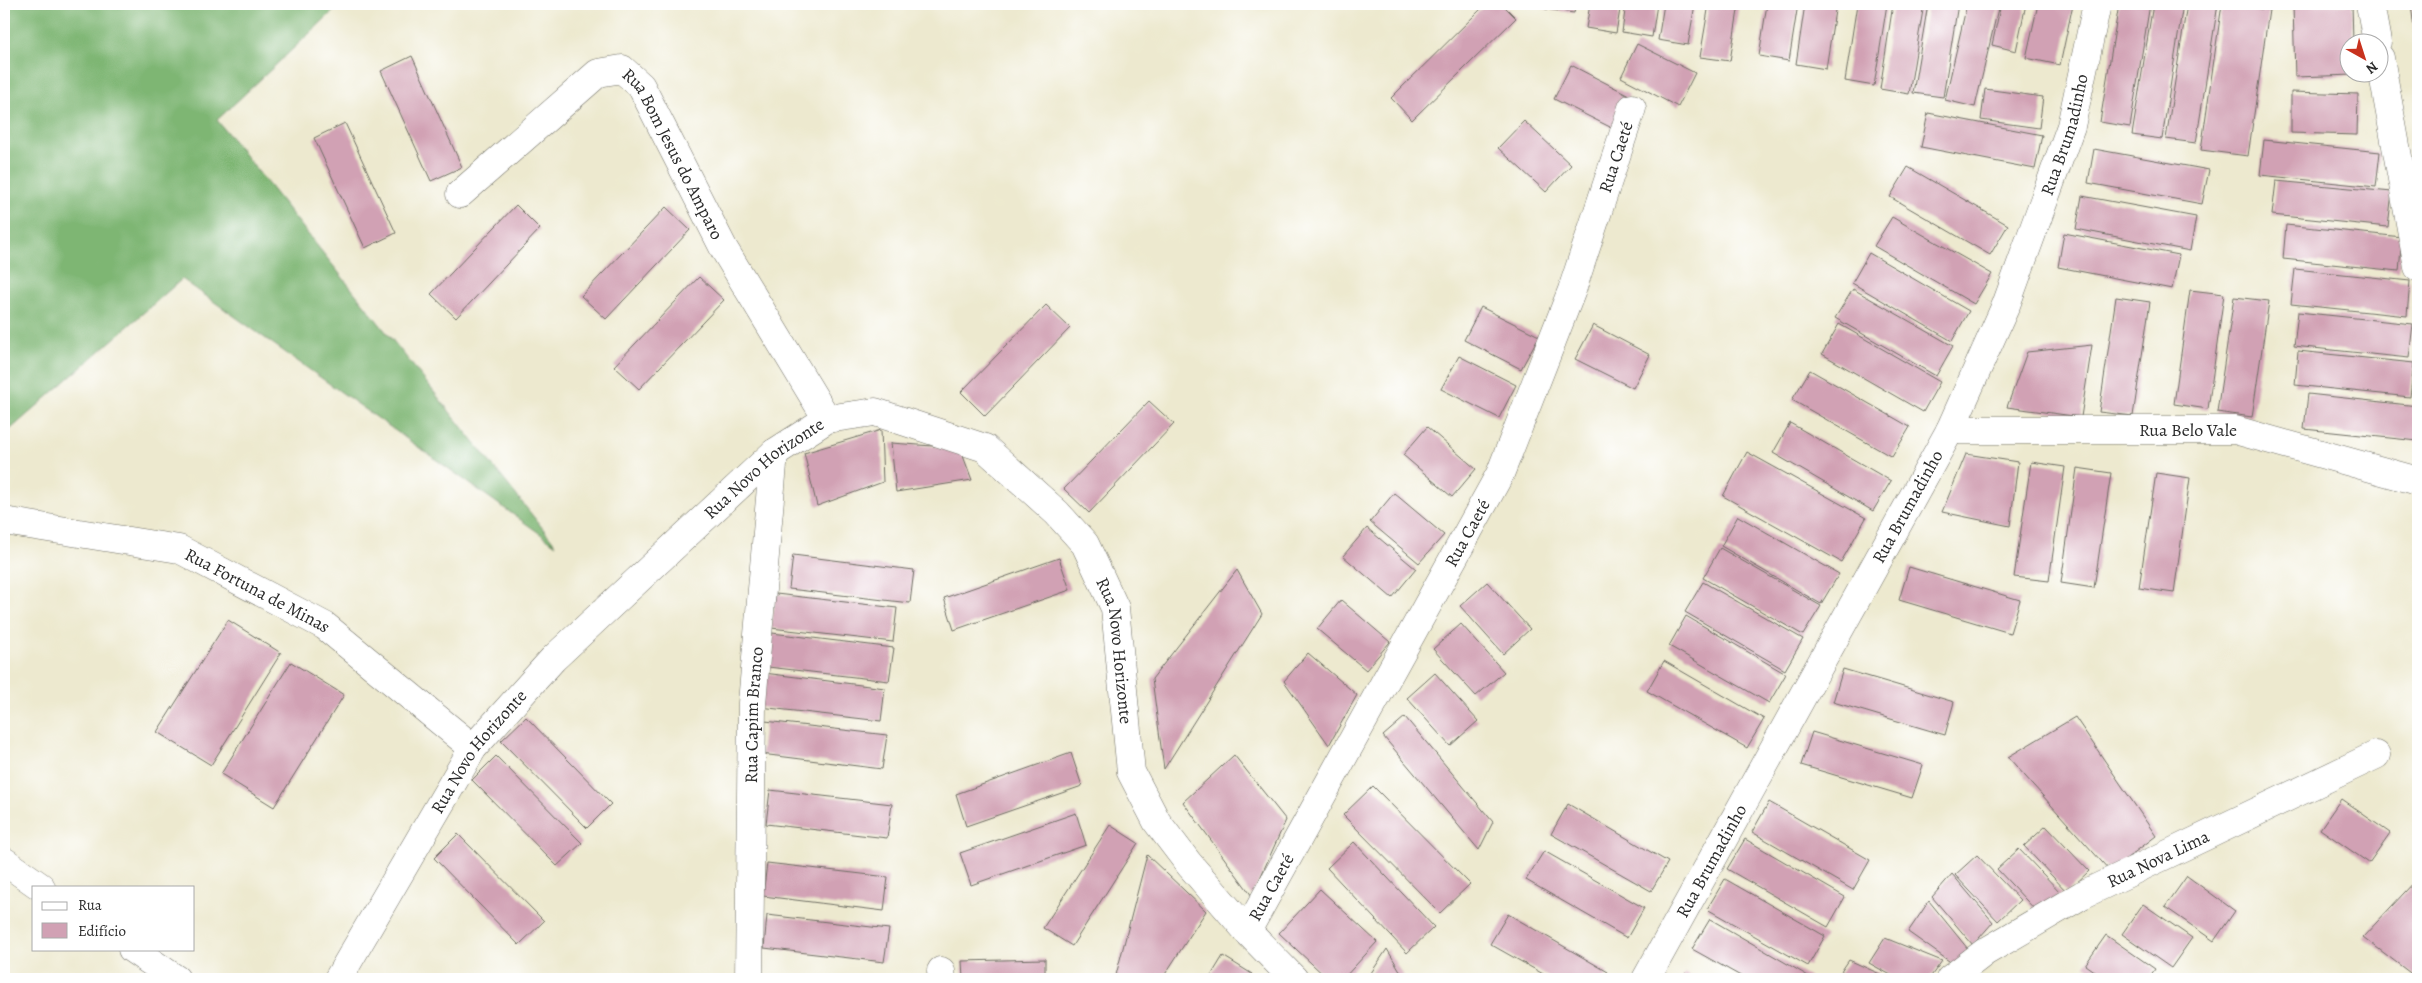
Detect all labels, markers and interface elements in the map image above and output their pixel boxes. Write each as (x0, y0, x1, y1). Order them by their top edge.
north arrow (2340, 32, 2390, 82)
text: N (2362, 57, 2382, 78)
street label: Rua Bom Jesus do Amparo (617, 63, 729, 244)
street label: Rua Brumadinho (2035, 72, 2094, 199)
street label: Rua Caeté (1593, 118, 1639, 196)
street label: Rua Novo Horizonte (699, 412, 829, 524)
street label: Rua Belo Vale (2139, 418, 2237, 442)
street label: Rua Brumadinho (1867, 446, 1949, 568)
street label: Rua Caeté (1439, 495, 1496, 571)
street label: Rua Fortuna de Minas (181, 542, 336, 638)
street label: Rua Novo Horizonte (1090, 573, 1138, 725)
street label: Rua Capim Branco (739, 646, 769, 784)
street label: Rua Novo Horizonte (425, 684, 532, 818)
street label: Rua Brumadinho (1670, 800, 1752, 922)
street label: Rua Nova Lima (2103, 824, 2214, 893)
street label: Rua Caeté (1243, 849, 1300, 925)
legend (32, 886, 195, 950)
text: Rua (78, 895, 102, 915)
text: Edifício (78, 921, 126, 941)

